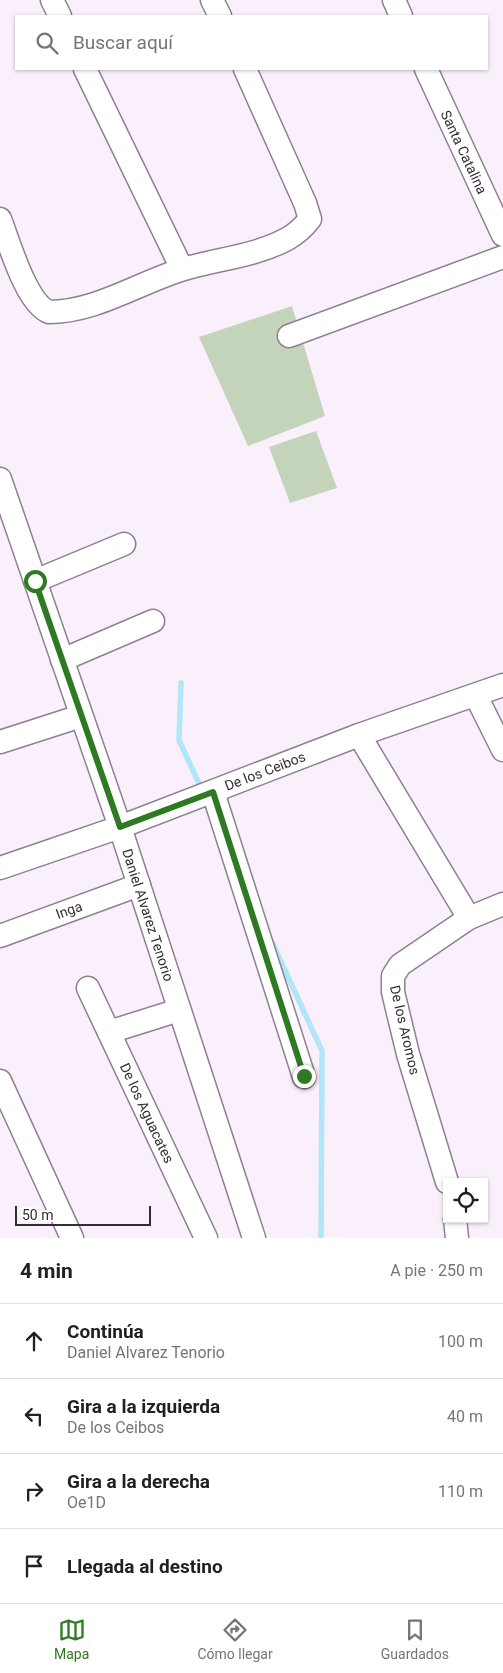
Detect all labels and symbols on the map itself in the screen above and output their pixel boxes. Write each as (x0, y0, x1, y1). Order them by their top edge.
street label: Santa Catalina (438, 108, 490, 196)
route start (24, 570, 47, 593)
street label: De los Ceibos (222, 748, 308, 794)
street label: Daniel Alvarez Tenorio (119, 847, 177, 983)
street label: Inga (54, 898, 84, 922)
street label: De los Aromos (387, 984, 423, 1076)
street label: De los Aguacates (117, 1060, 177, 1166)
route end (293, 1065, 316, 1088)
scale bar (15, 1203, 151, 1226)

